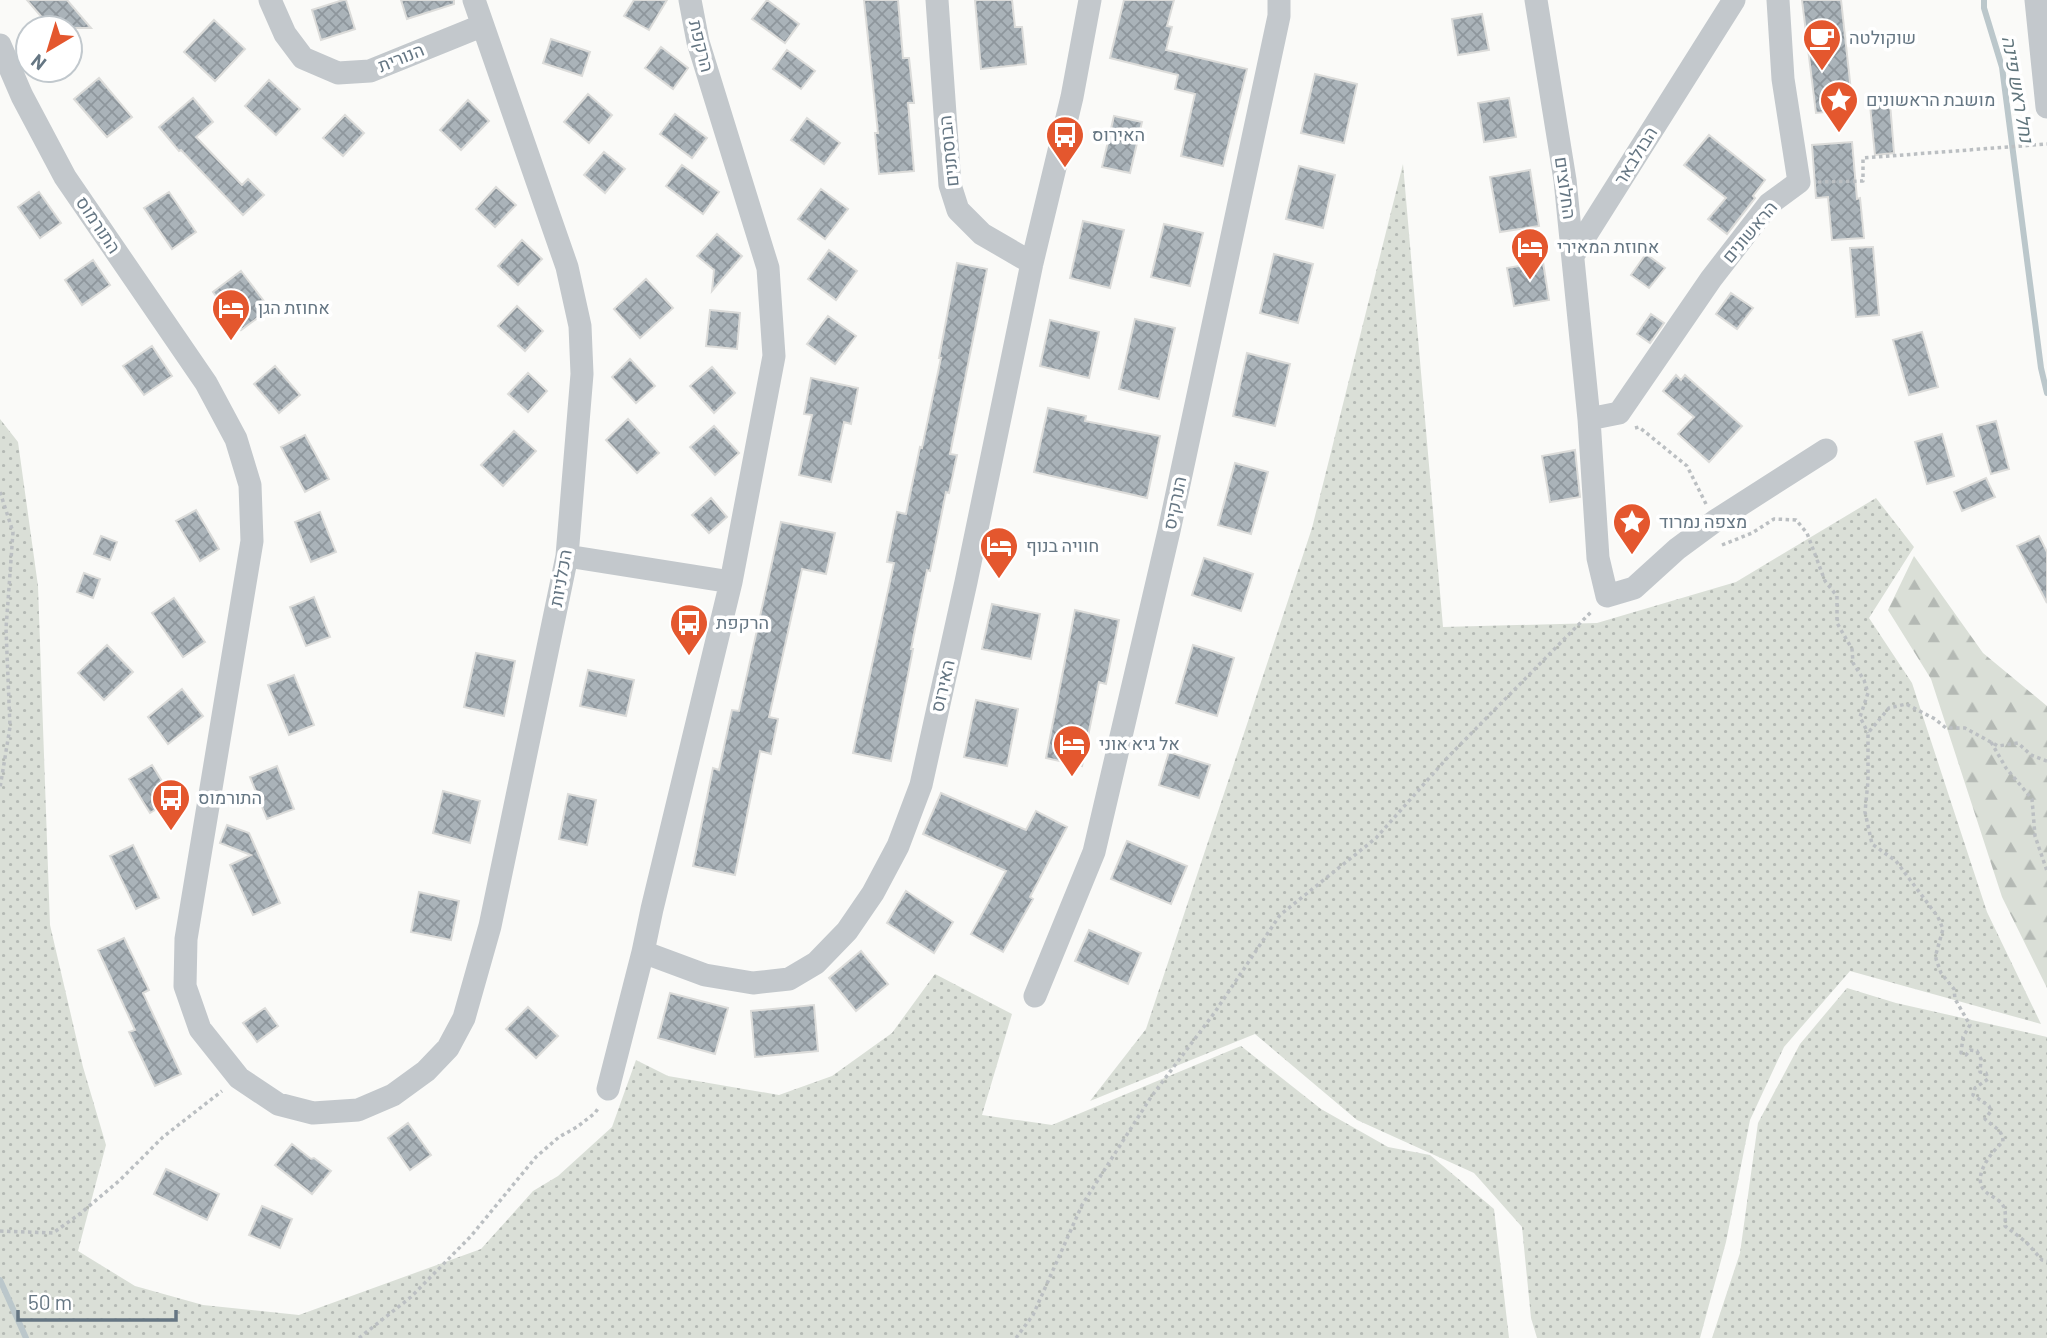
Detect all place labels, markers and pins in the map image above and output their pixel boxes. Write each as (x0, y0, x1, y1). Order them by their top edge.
cafe icon: שוקולטה (1801, 17, 1843, 72)
place label: שוקולטה (1849, 26, 1916, 48)
place icon: מושבת הראשונים (1818, 79, 1860, 134)
place label: מושבת הראשונים (1866, 88, 1995, 110)
bus stop icon: האירוס (1044, 114, 1086, 169)
place label: האירוס (1092, 123, 1145, 145)
hotel icon: אחוזת המאירי (1509, 226, 1551, 281)
place label: אחוזת המאירי (1557, 235, 1659, 257)
hotel icon: אחוזת הגן (210, 287, 252, 342)
place label: אחוזת הגן (258, 296, 330, 318)
place icon: מצפה נמרוד (1611, 501, 1653, 556)
place label: מצפה נמרוד (1659, 510, 1747, 532)
hotel icon: חוויה בנוף (978, 525, 1020, 580)
place label: חוויה בנוף (1026, 534, 1099, 556)
bus stop icon: הרקפת (668, 602, 710, 657)
place label: הרקפת (716, 611, 769, 633)
hotel icon: אל גיא אוני (1051, 723, 1093, 778)
place label: אל גיא אוני (1099, 732, 1180, 754)
bus stop icon: התורמוס (150, 777, 192, 832)
place label: התורמוס (198, 786, 262, 808)

